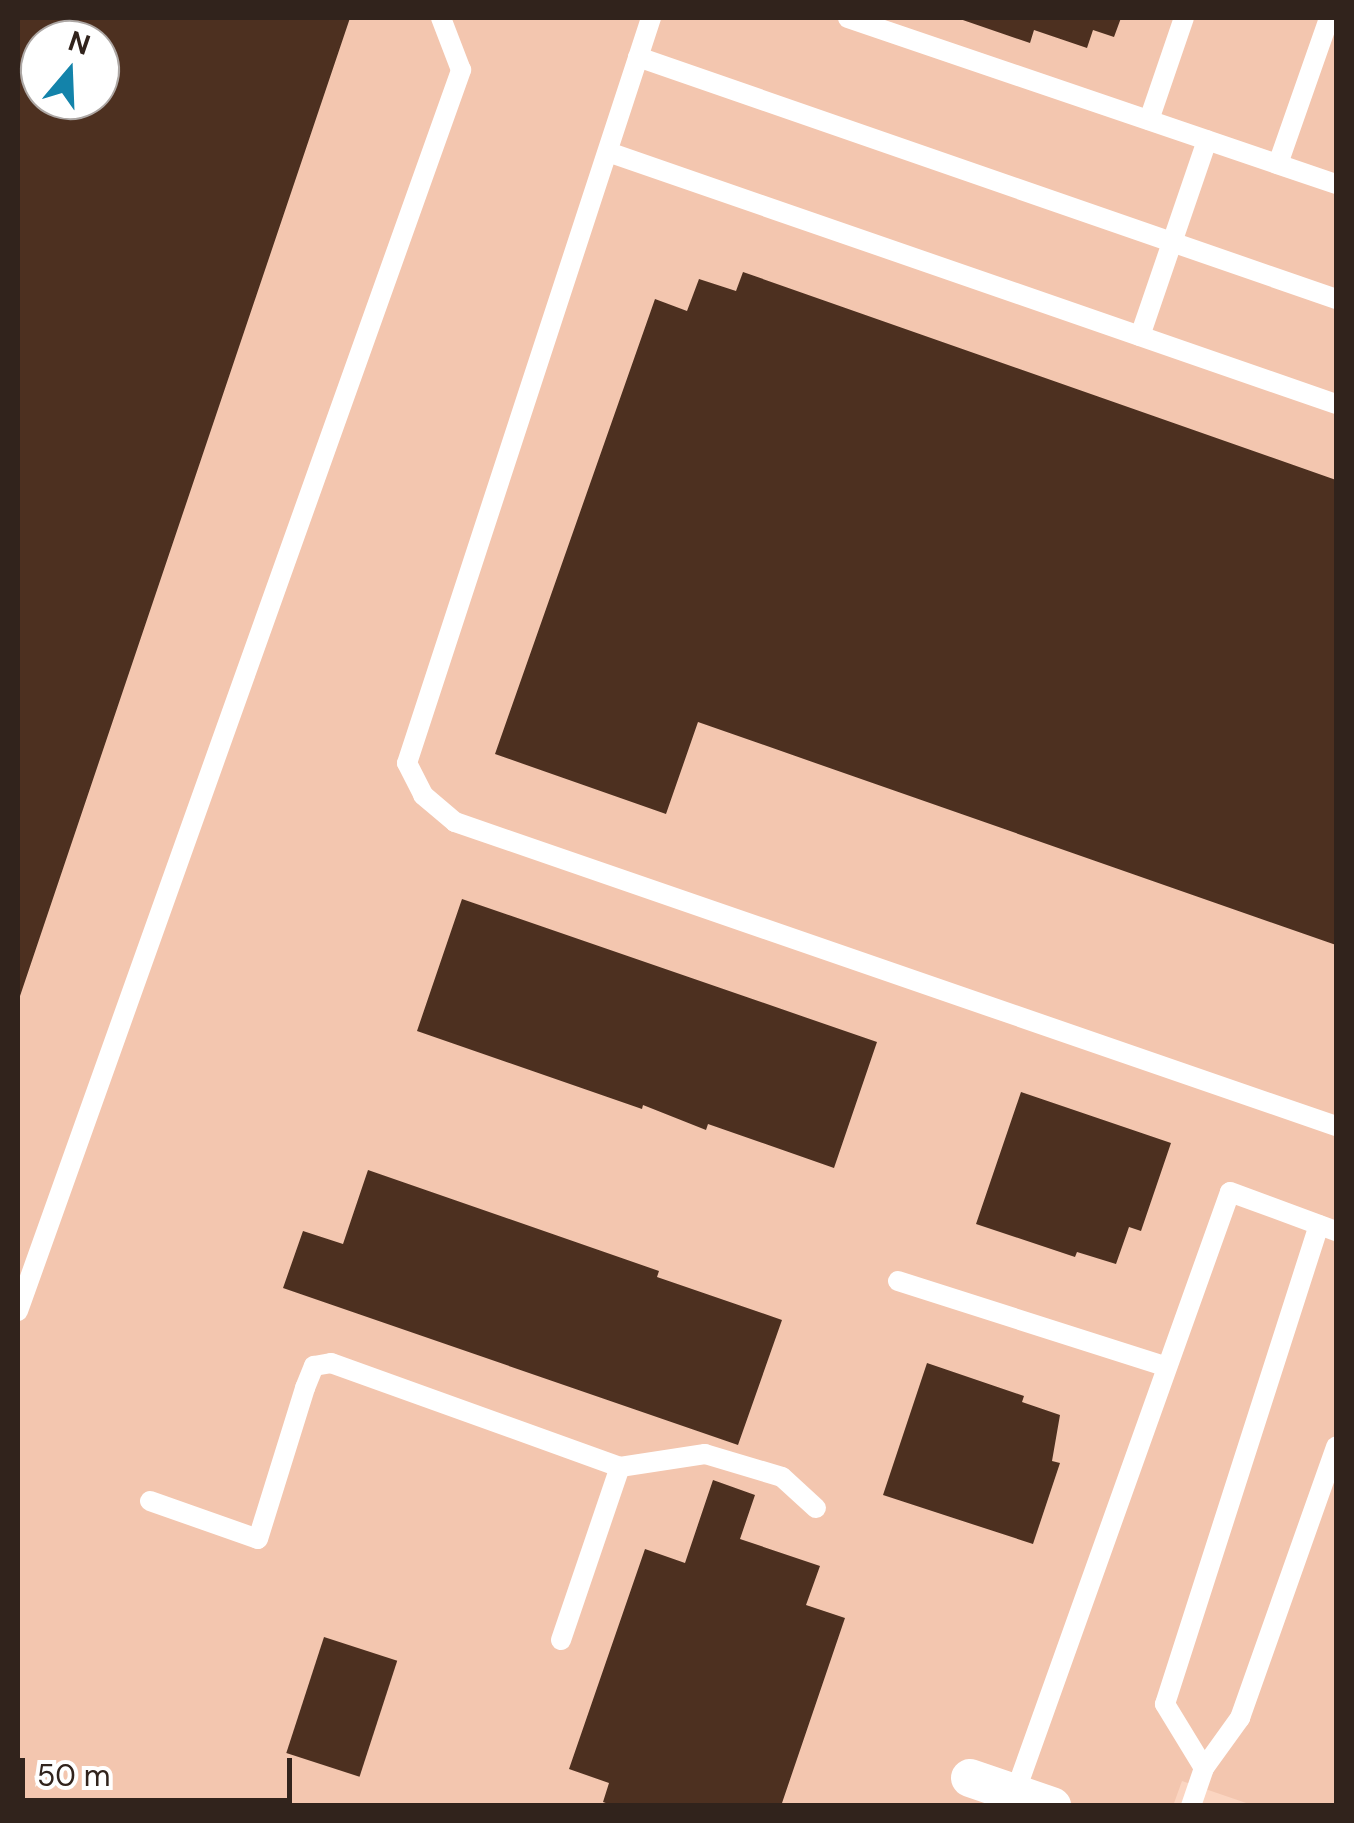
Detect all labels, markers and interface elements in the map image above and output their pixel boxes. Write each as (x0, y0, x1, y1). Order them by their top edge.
north arrow (20, 20, 120, 120)
text: N (64, 22, 95, 64)
scale bar (25, 1738, 298, 1800)
text: 50 m (37, 1756, 111, 1795)

